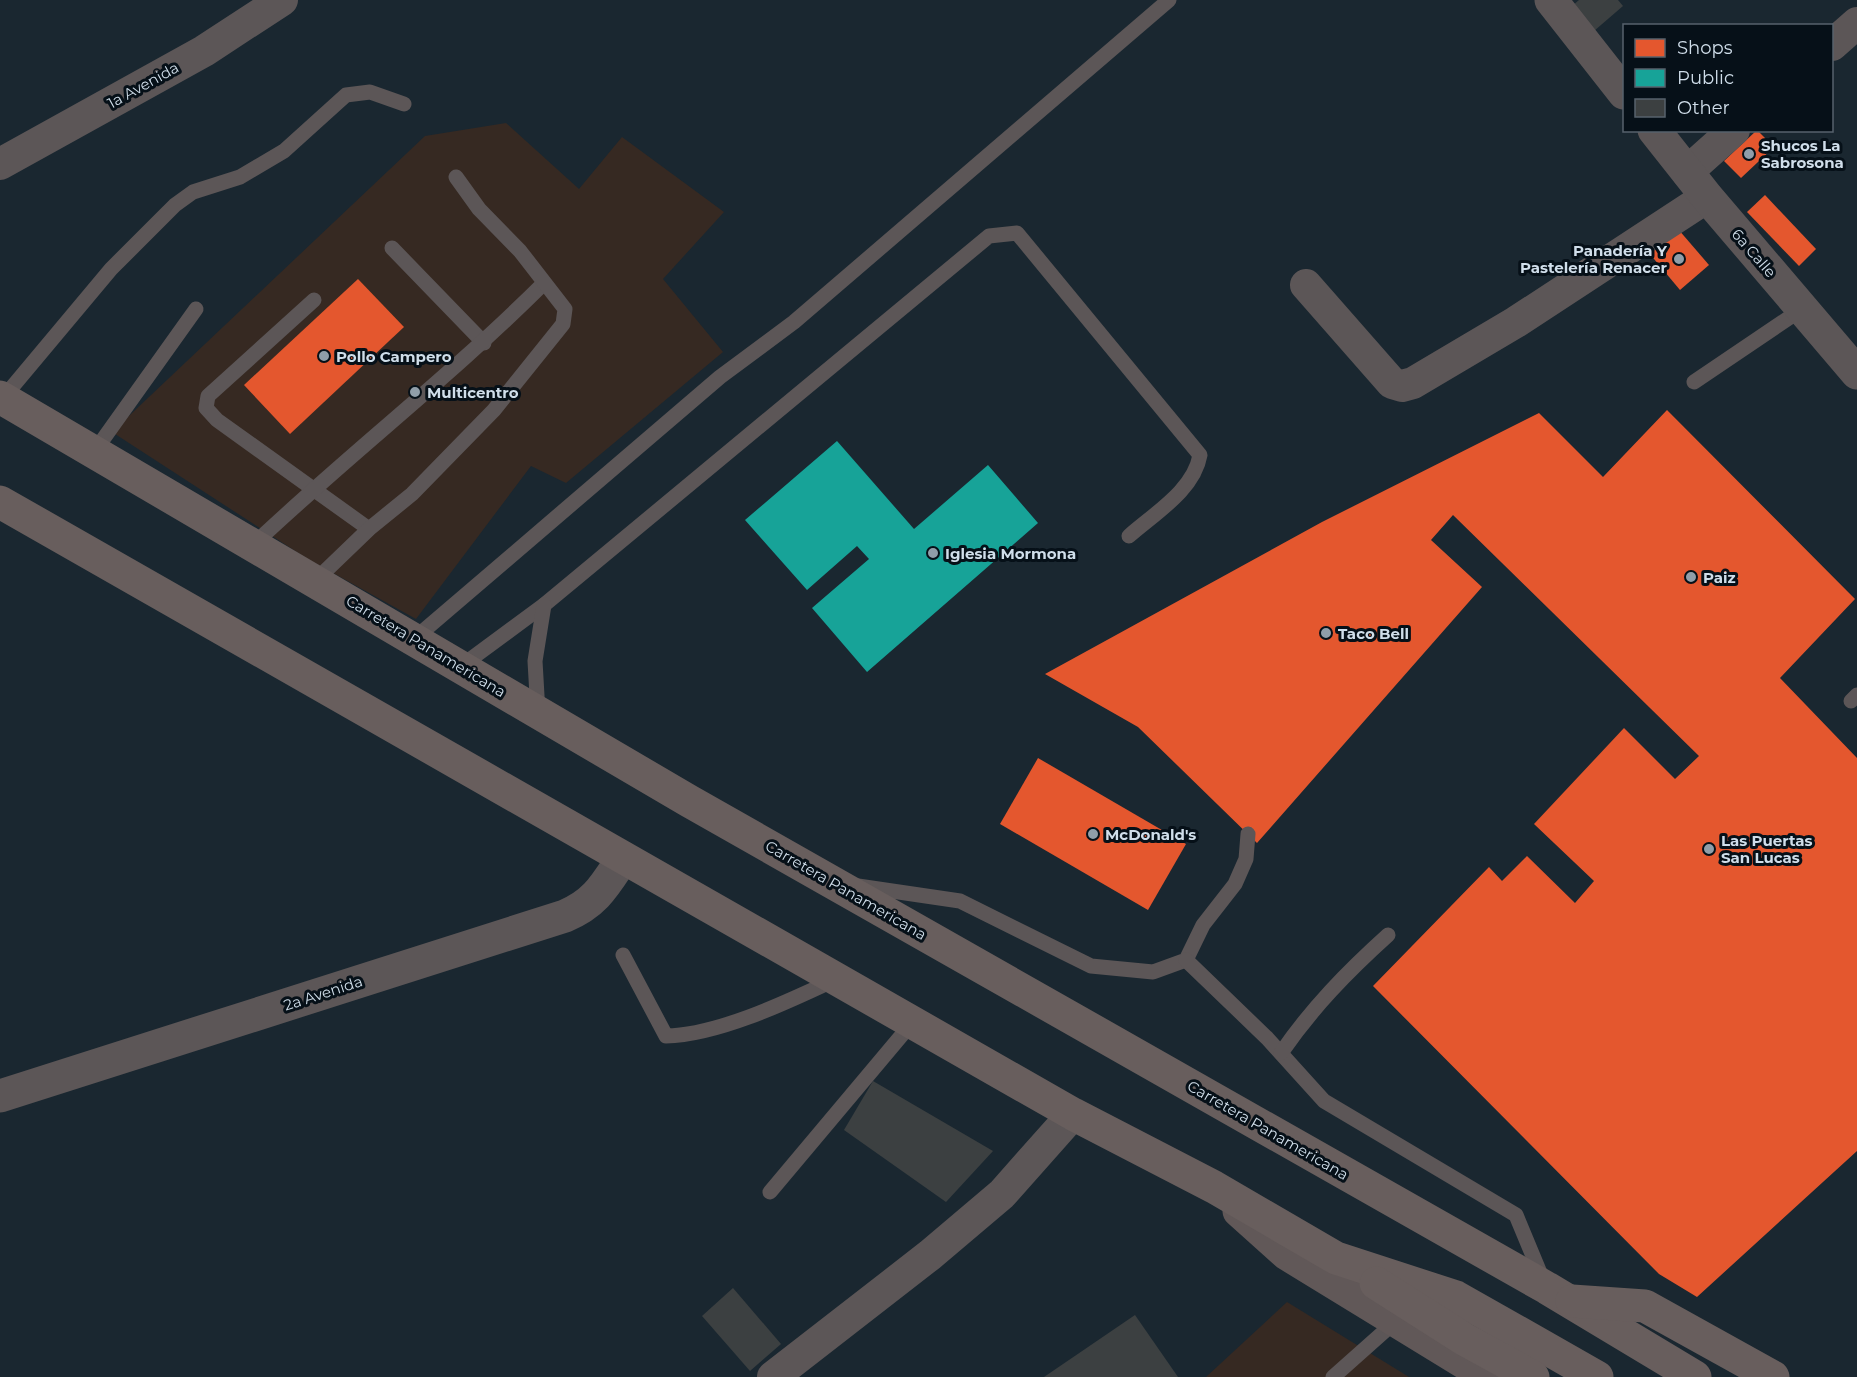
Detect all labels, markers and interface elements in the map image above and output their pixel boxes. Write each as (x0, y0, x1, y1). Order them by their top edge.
legend (1623, 24, 1833, 132)
text: Shops (1677, 37, 1733, 59)
street label: 1a Avenida (104, 58, 182, 112)
text: Public (1677, 67, 1734, 89)
text: Other (1677, 97, 1730, 119)
place label: Shucos La Sabrosona (1761, 136, 1844, 172)
marker: Shucos La Sabrosona (1742, 147, 1756, 161)
street label: 6a Calle (1728, 225, 1780, 281)
place label: Panadería Y Pastelería Renacer (1520, 241, 1668, 277)
marker: Panadería Y Pastelería Renacer (1672, 252, 1686, 266)
place label: Pollo Campero (336, 347, 452, 366)
marker: Pollo Campero (317, 349, 331, 363)
place label: Multicentro (427, 383, 519, 402)
marker: Multicentro (408, 385, 422, 399)
place label: Iglesia Mormona (945, 544, 1076, 563)
marker: Iglesia Mormona (926, 546, 940, 560)
place label: Paiz (1703, 568, 1736, 587)
marker: Paiz (1684, 570, 1698, 584)
street label: Carretera Panamericana (343, 591, 509, 701)
place label: Taco Bell (1338, 624, 1409, 643)
marker: Taco Bell (1319, 626, 1333, 640)
place label: McDonald's (1105, 825, 1196, 844)
marker: McDonald's (1086, 827, 1100, 841)
place label: Las Puertas San Lucas (1721, 831, 1813, 867)
street label: Carretera Panamericana (762, 836, 930, 944)
marker: Las Puertas San Lucas (1702, 842, 1716, 856)
street label: 2a Avenida (281, 971, 365, 1015)
street label: Carretera Panamericana (1184, 1076, 1352, 1184)

